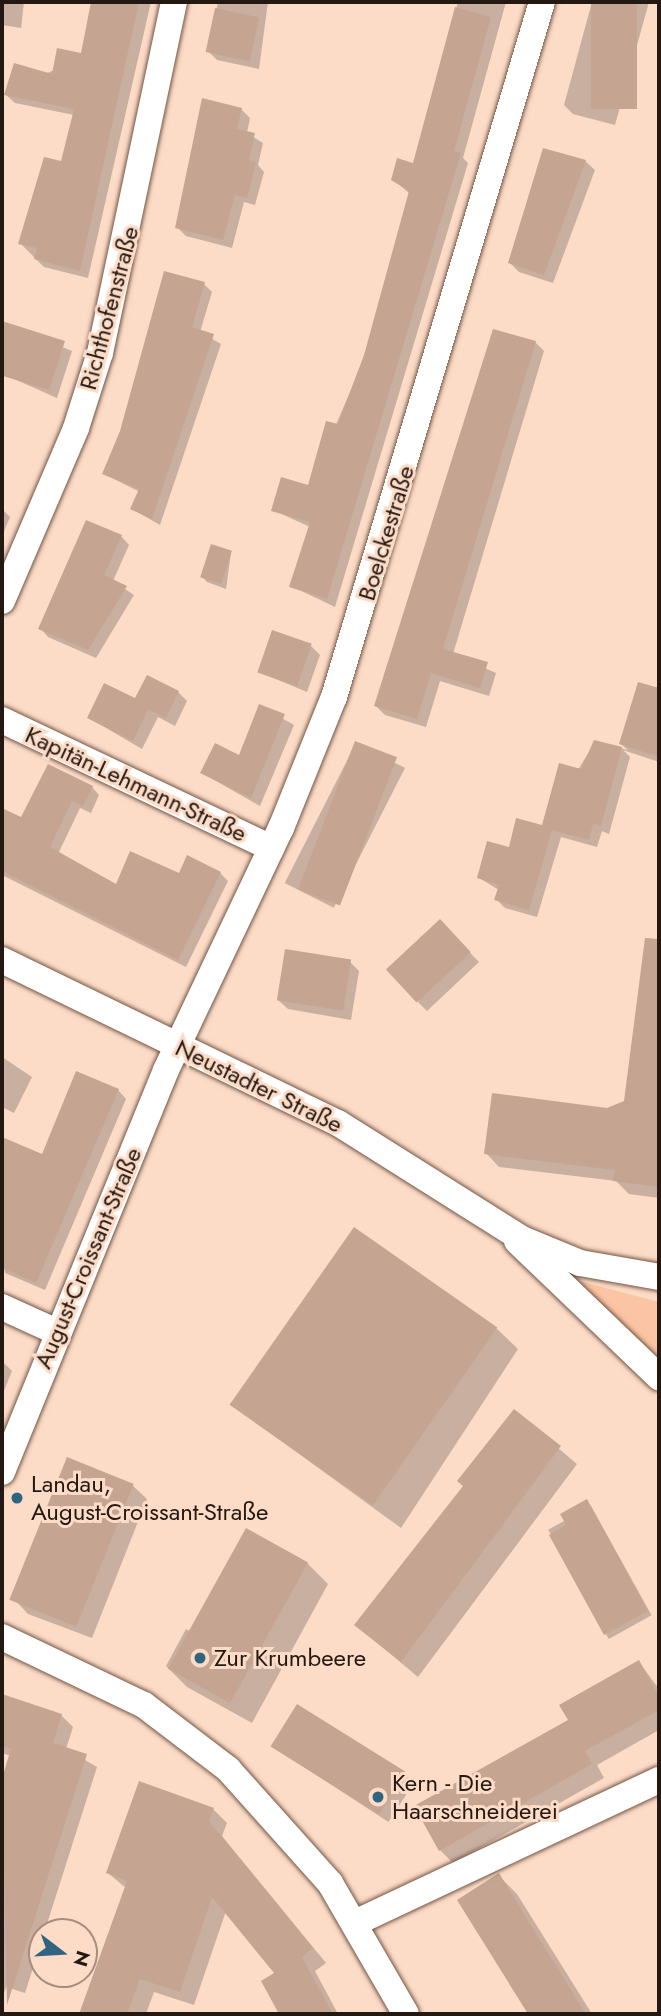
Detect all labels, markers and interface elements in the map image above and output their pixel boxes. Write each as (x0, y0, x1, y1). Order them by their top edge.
street label: Richthofenstraße (73, 223, 145, 393)
street label: Boelckestraße (352, 462, 420, 604)
street label: Kapitän-Lehmann-Straße (21, 720, 251, 848)
street label: Neustadter Straße (171, 1033, 347, 1139)
street label: August-Croissant-Straße (28, 1143, 148, 1373)
place label: Landau, August-Croissant-Straße (31, 1470, 268, 1526)
marker: Landau, August-Croissant-Straße (9, 1490, 25, 1506)
place label: Zur Krumbeere (214, 1644, 366, 1672)
marker: Zur Krumbeere (192, 1650, 208, 1666)
place label: Kern - Die Haarschneiderei (392, 1769, 558, 1825)
marker: Kern - Die Haarschneiderei (370, 1789, 386, 1805)
north arrow (28, 1918, 98, 1988)
text: N (67, 1948, 97, 1970)

